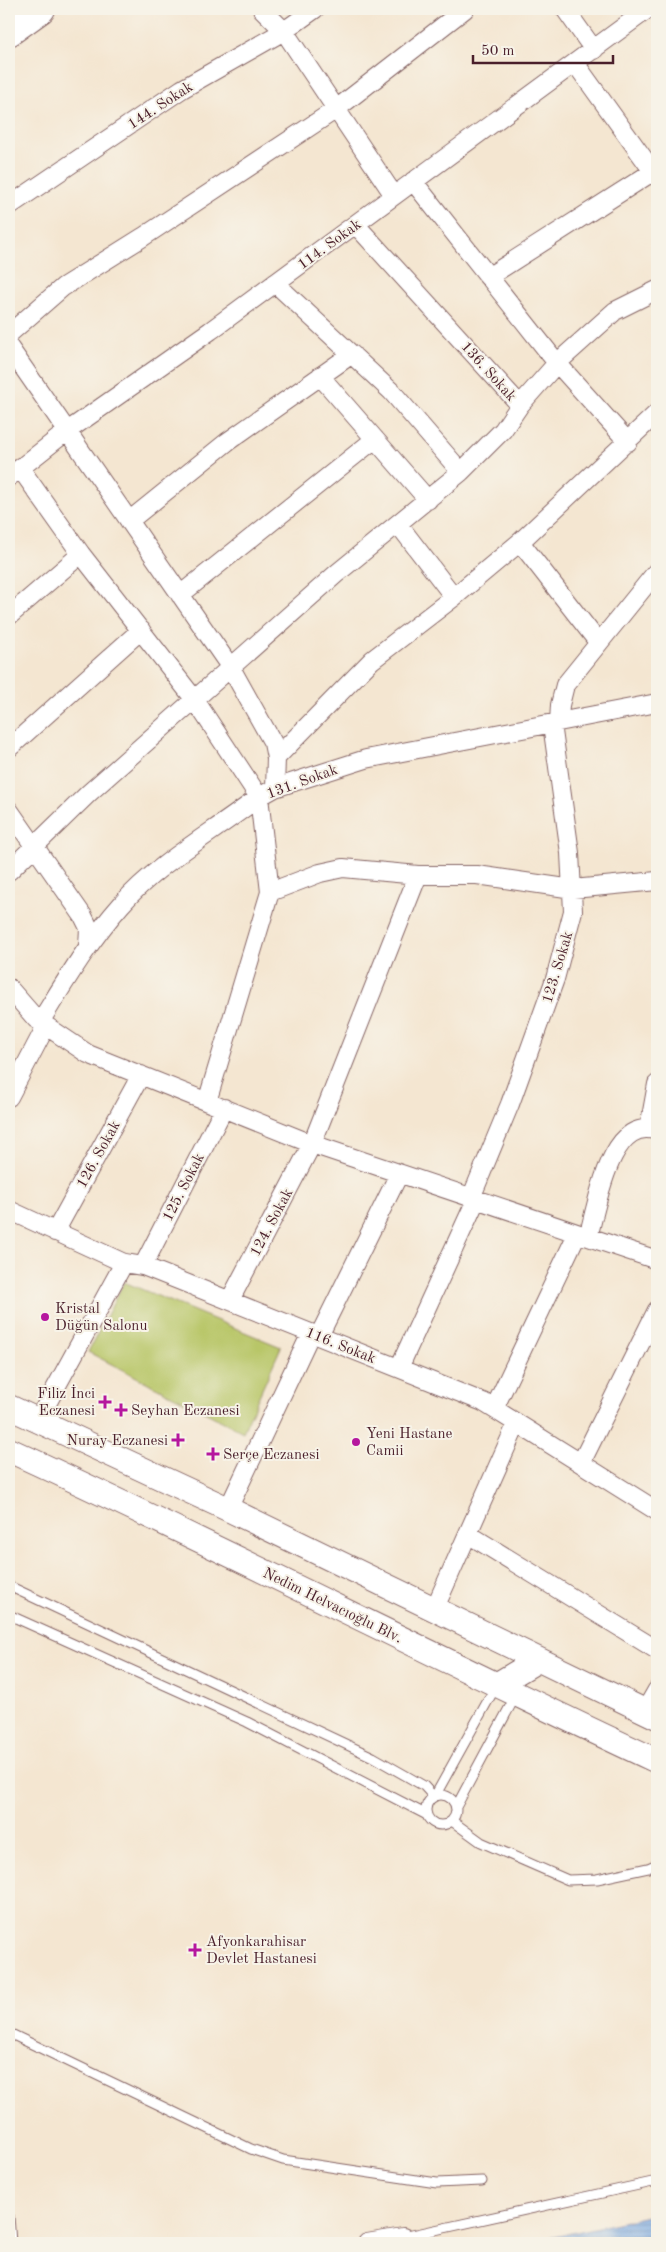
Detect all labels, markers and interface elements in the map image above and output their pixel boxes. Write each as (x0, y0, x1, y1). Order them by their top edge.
scale bar (473, 32, 614, 64)
text: 50 m (481, 44, 515, 59)
street label: 144. Sokak (126, 80, 196, 133)
street label: 114. Sokak (295, 217, 364, 273)
street label: 136. Sokak (457, 339, 518, 405)
street label: 131. Sokak (265, 763, 340, 802)
street label: 123. Sokak (540, 930, 577, 1005)
street label: 126. Sokak (75, 1118, 124, 1191)
street label: 125. Sokak (161, 1151, 208, 1224)
street label: 124. Sokak (248, 1186, 296, 1259)
place label: Kristal Düğün Salonu (55, 1302, 147, 1334)
marker: Kristal Düğün Salonu (39, 1311, 51, 1323)
street label: 116. Sokak (303, 1326, 378, 1367)
place label: Filiz İnci Eczanesi (37, 1384, 95, 1419)
marker: Filiz İnci Eczanesi (99, 1396, 111, 1408)
marker: Seyhan Eczanesi (115, 1404, 127, 1416)
place label: Seyhan Eczanesi (131, 1404, 239, 1419)
place label: Yeni Hastane Camii (366, 1427, 453, 1459)
place label: Nuray Eczanesi (67, 1434, 168, 1449)
marker: Nuray Eczanesi (172, 1434, 184, 1446)
marker: Yeni Hastane Camii (350, 1436, 362, 1448)
marker: Serçe Eczanesi (207, 1448, 219, 1460)
place label: Serçe Eczanesi (223, 1448, 319, 1463)
street label: Nedim Helvacıoğlu Blv. (260, 1566, 404, 1647)
place label: Afyonkarahisar Devlet Hastanesi (206, 1935, 317, 1967)
marker: Afyonkarahisar Devlet Hastanesi (188, 1943, 202, 1957)

